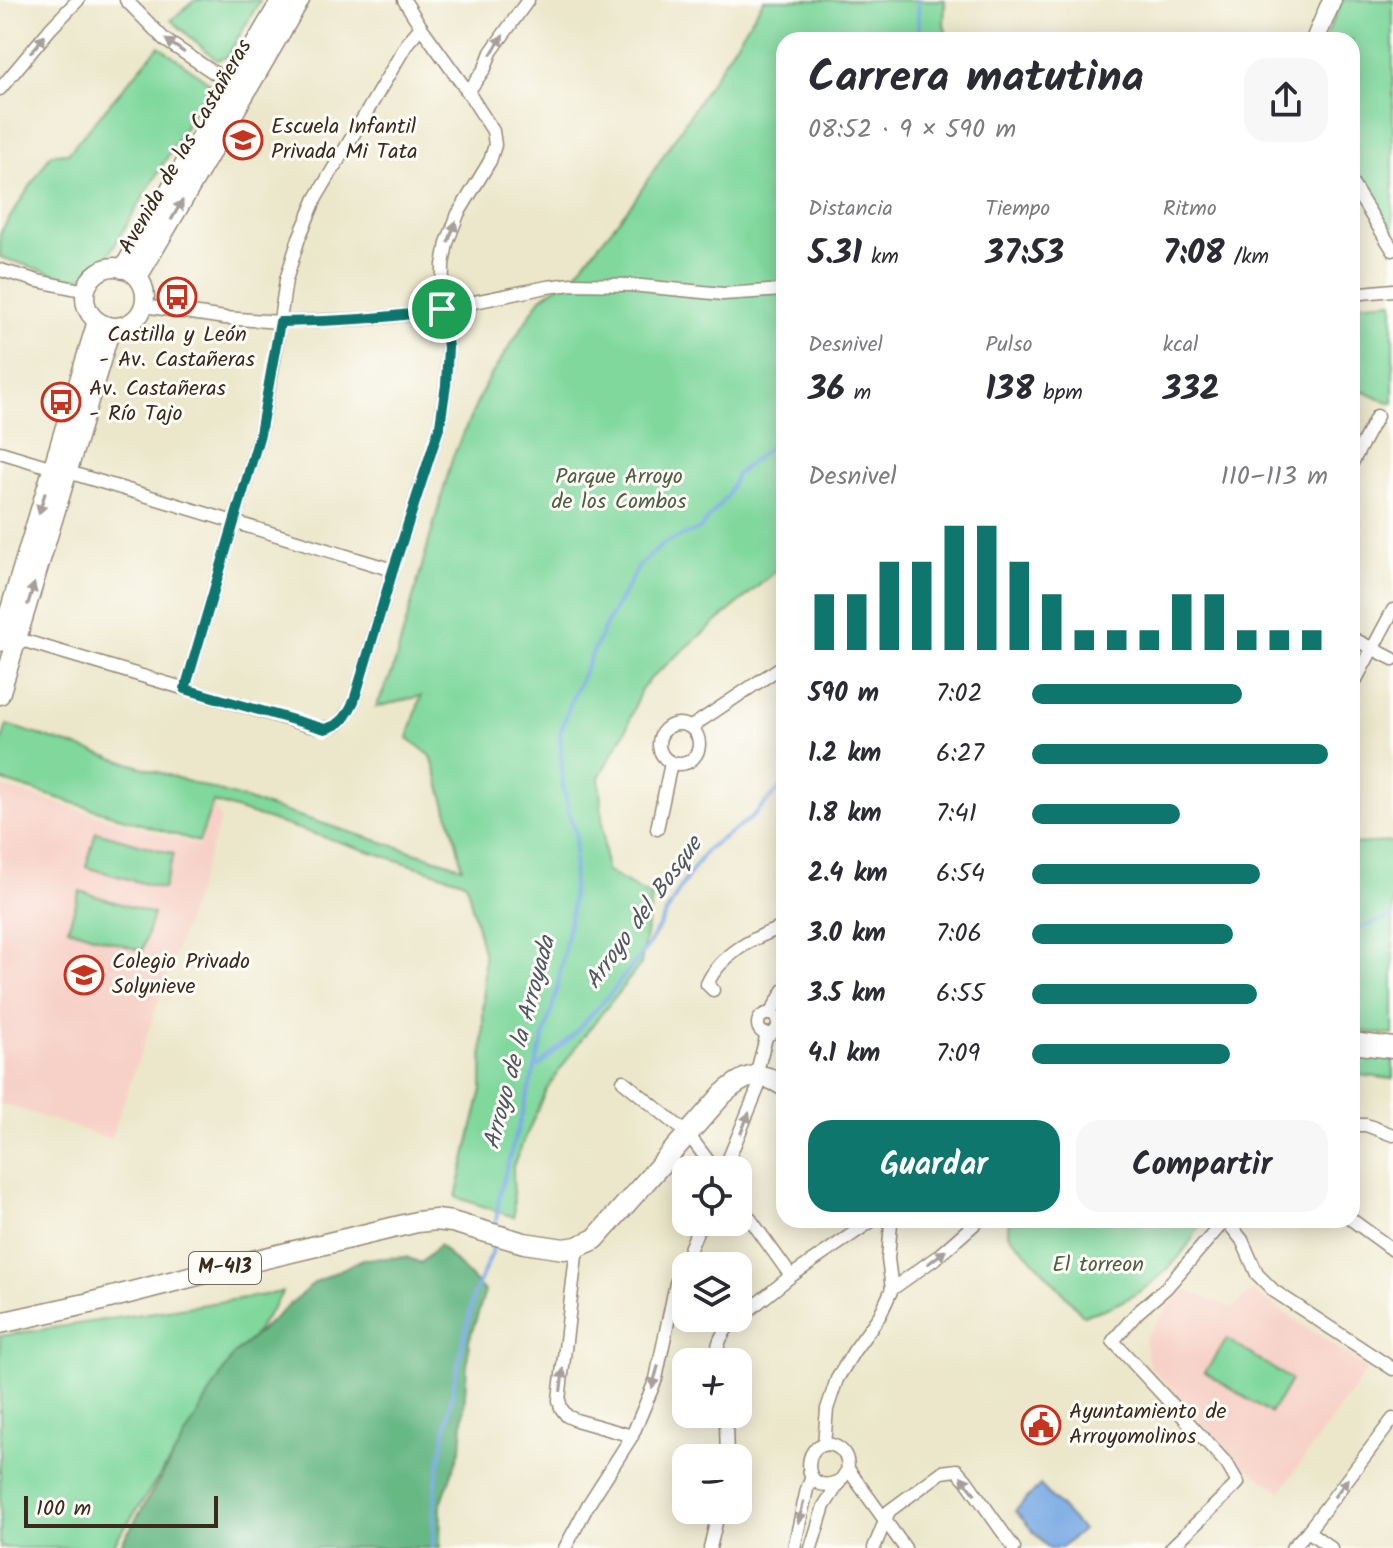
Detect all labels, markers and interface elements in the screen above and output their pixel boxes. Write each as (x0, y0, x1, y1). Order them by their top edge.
street label: Avenida de las Castañeras (110, 32, 262, 261)
one-way arrow (29, 34, 46, 54)
one-way arrow (490, 34, 504, 56)
one-way arrow (165, 39, 186, 54)
text: Carrera matutina (808, 44, 1144, 114)
button: share (1244, 58, 1328, 142)
text: 08:52 · 9 × 590 m (808, 109, 1016, 151)
place label: Escuela Infantil Privada Mi Tata (271, 110, 418, 170)
school or university icon: Escuela Infantil Privada Mi Tata (222, 119, 264, 161)
text: Distancia (808, 192, 893, 227)
text: Tiempo (985, 192, 1050, 227)
text: Ritmo (1163, 192, 1217, 227)
one-way arrow (170, 199, 184, 221)
one-way arrow (446, 220, 458, 244)
text: 5.31 (808, 227, 862, 281)
text: 37:53 (985, 227, 1064, 281)
text: 7:08 (1163, 227, 1225, 281)
text: km (862, 240, 899, 275)
text: /km (1225, 240, 1269, 275)
pin (408, 275, 476, 343)
bus stop icon: Castilla y León - Av. Castañeras (156, 276, 198, 318)
icon: arrive (420, 287, 464, 331)
place label: Castilla y León - Av. Castañeras (99, 318, 256, 378)
text: Desnivel (808, 328, 883, 363)
text: Pulso (985, 328, 1033, 363)
text: kcal (1163, 328, 1198, 363)
text: 36 (808, 363, 845, 417)
text: 138 (985, 363, 1034, 417)
text: 332 (1163, 363, 1220, 417)
place label: Av. Castañeras - Río Tajo (89, 372, 227, 432)
text: m (845, 376, 871, 411)
text: bpm (1034, 376, 1083, 411)
bus stop icon: Av. Castañeras - Río Tajo (40, 381, 82, 423)
text: Desnivel (808, 456, 897, 498)
text: 110–113 m (1221, 456, 1328, 498)
park label: Parque Arroyo de los Combos (552, 460, 687, 520)
one-way arrow (35, 492, 48, 516)
one-way arrow (25, 581, 38, 605)
text: 590 m (808, 673, 879, 715)
text: 7:02 (936, 673, 983, 715)
text: 1.2 km (808, 733, 881, 775)
text: 6:27 (936, 733, 984, 775)
text: 1.8 km (808, 793, 881, 835)
text: 7:41 (936, 793, 977, 835)
water label: Arroyo del Bosque (575, 826, 714, 998)
text: 2.4 km (808, 853, 888, 895)
text: 6:54 (936, 853, 985, 895)
text: 3.0 km (808, 913, 886, 955)
text: 7:06 (936, 913, 982, 955)
water label: Arroyo de la Arroyada (473, 930, 568, 1154)
place label: Colegio Privado Solynieve (112, 945, 250, 1005)
school or university icon: Colegio Privado Solynieve (63, 954, 105, 996)
text: 3.5 km (808, 973, 886, 1015)
text: 6:55 (936, 973, 985, 1015)
text: 4.1 km (808, 1033, 880, 1075)
text: 7:09 (936, 1033, 980, 1075)
one-way arrow (738, 1111, 751, 1135)
button: Guardar (808, 1120, 1060, 1212)
button: Compartir (1076, 1120, 1328, 1212)
map controls (672, 1156, 752, 1524)
button: locate (672, 1156, 752, 1236)
park label: El torreon (1052, 1248, 1144, 1283)
one-way arrow (927, 1249, 948, 1265)
road number: M-413 (189, 1252, 261, 1284)
button: layers (672, 1252, 752, 1332)
button: + (672, 1348, 752, 1428)
one-way arrow (648, 1365, 661, 1389)
one-way arrow (556, 1367, 569, 1392)
place label: Ayuntamiento de Arroyomolinos (1069, 1395, 1226, 1455)
public building icon: Ayuntamiento de Arroyomolinos (1020, 1404, 1062, 1446)
button: − (672, 1444, 752, 1524)
one-way arrow (961, 1475, 977, 1495)
one-way arrow (1333, 1478, 1349, 1498)
scale bar (24, 1492, 218, 1528)
text: 100 m (36, 1492, 91, 1527)
one-way arrow (795, 1499, 807, 1524)

